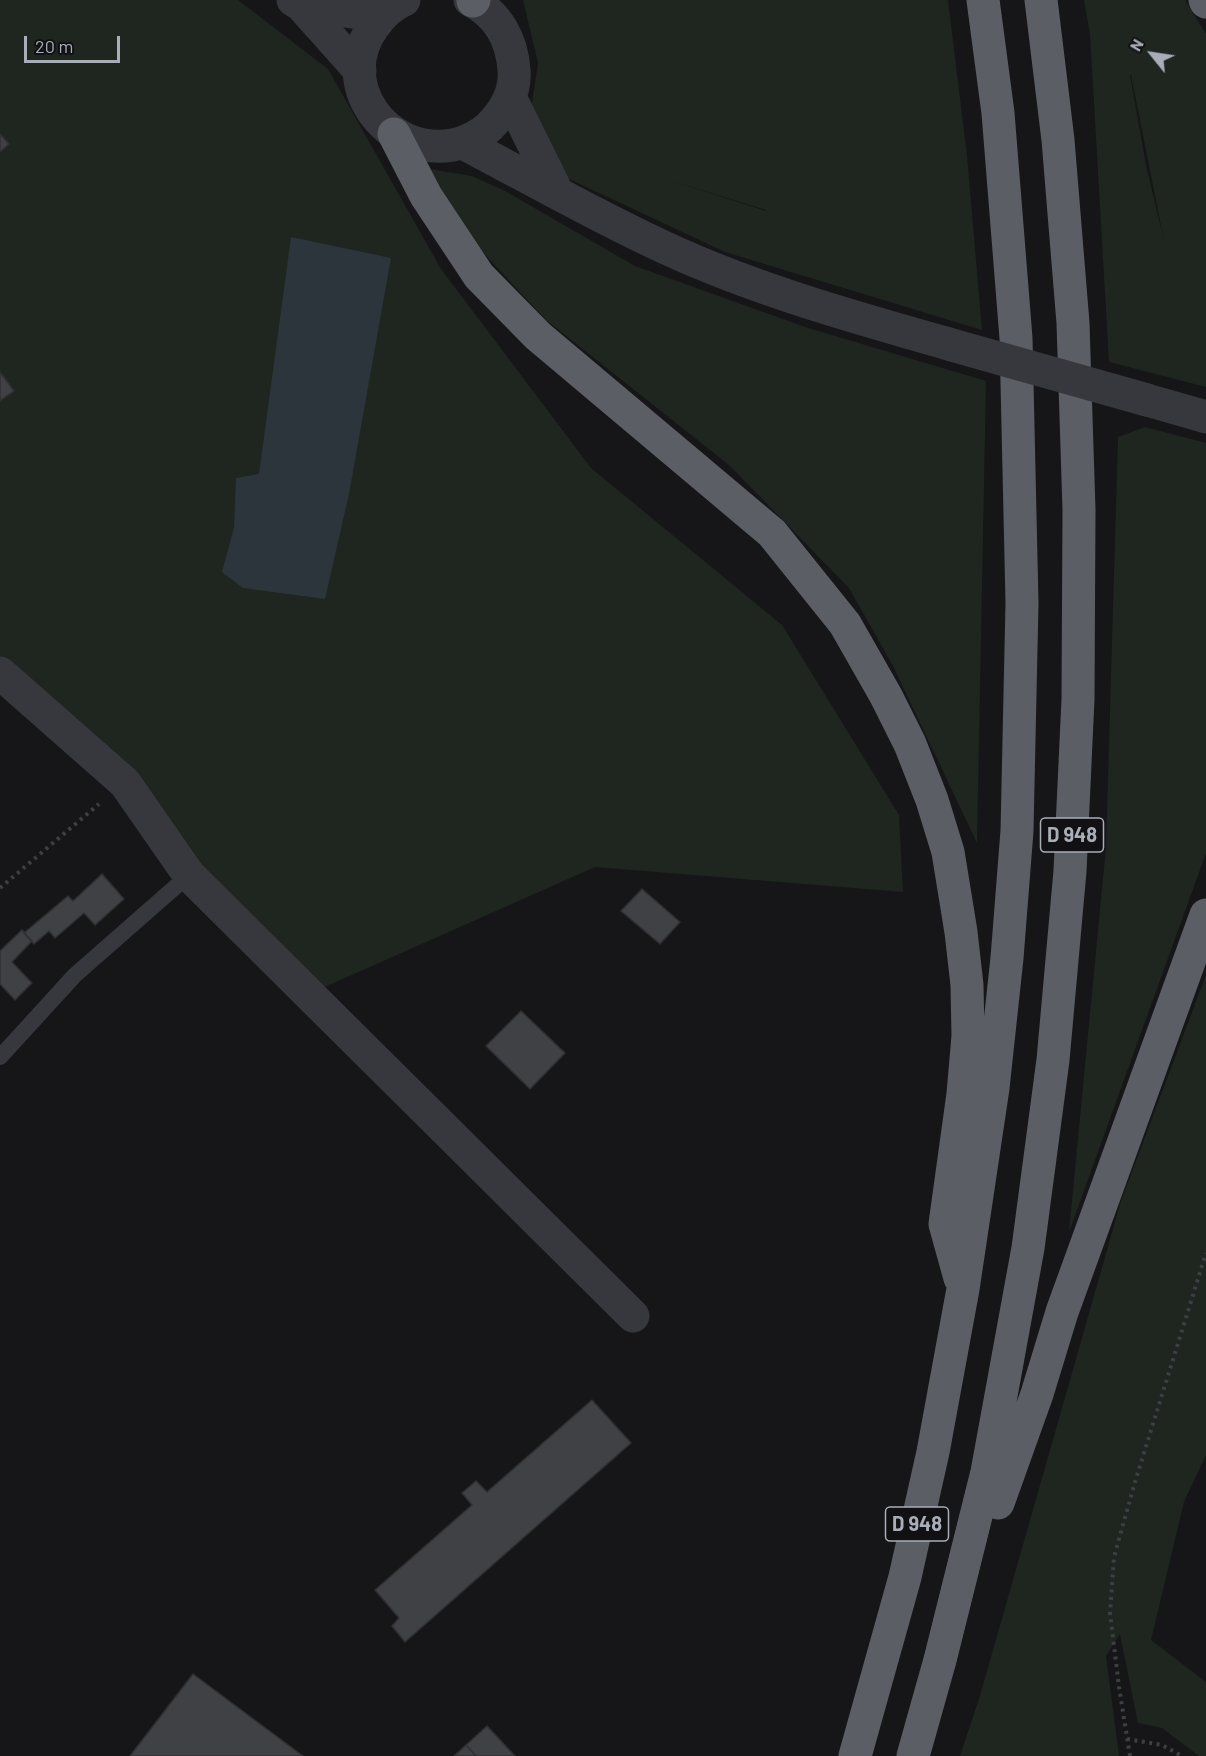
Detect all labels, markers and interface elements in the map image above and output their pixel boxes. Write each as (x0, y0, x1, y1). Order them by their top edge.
scale bar (27, 24, 123, 62)
north arrow (1122, 24, 1182, 84)
text: 20 m (35, 35, 73, 57)
text: N (1125, 35, 1147, 54)
road number: D 948 (1040, 818, 1104, 852)
road number: D 948 (886, 1507, 948, 1541)

